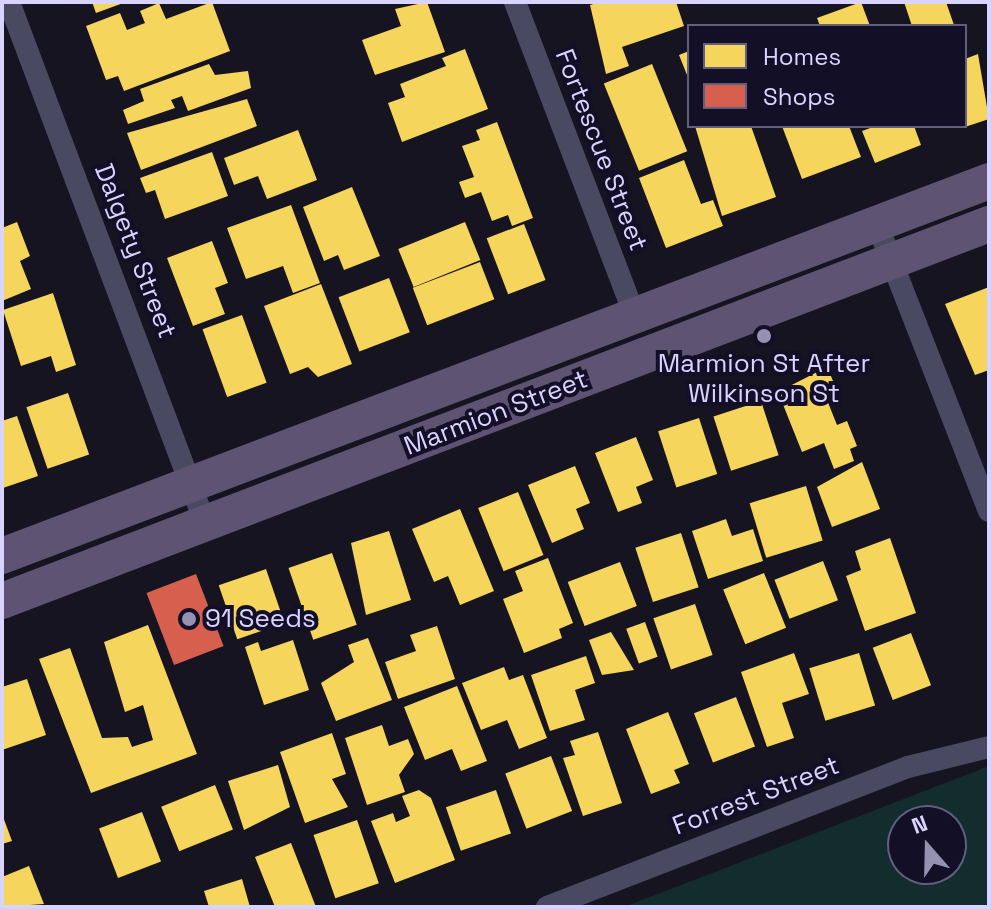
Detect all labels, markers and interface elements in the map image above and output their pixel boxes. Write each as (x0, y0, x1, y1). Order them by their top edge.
legend (687, 24, 967, 128)
text: Homes (763, 41, 841, 72)
street label: Fortescue Street (548, 45, 654, 255)
text: Shops (763, 81, 835, 112)
street label: Dalgety Street (87, 159, 183, 343)
marker: Marmion St After Wilkinson St (755, 327, 773, 345)
place label: Marmion St After Wilkinson St (658, 348, 870, 410)
street label: Marmion Street (400, 364, 592, 462)
place label: 91 Seeds (205, 603, 316, 635)
marker: 91 Seeds (180, 610, 198, 628)
street label: Forrest Street (668, 750, 844, 842)
north arrow (887, 805, 967, 885)
text: N (908, 809, 931, 840)

